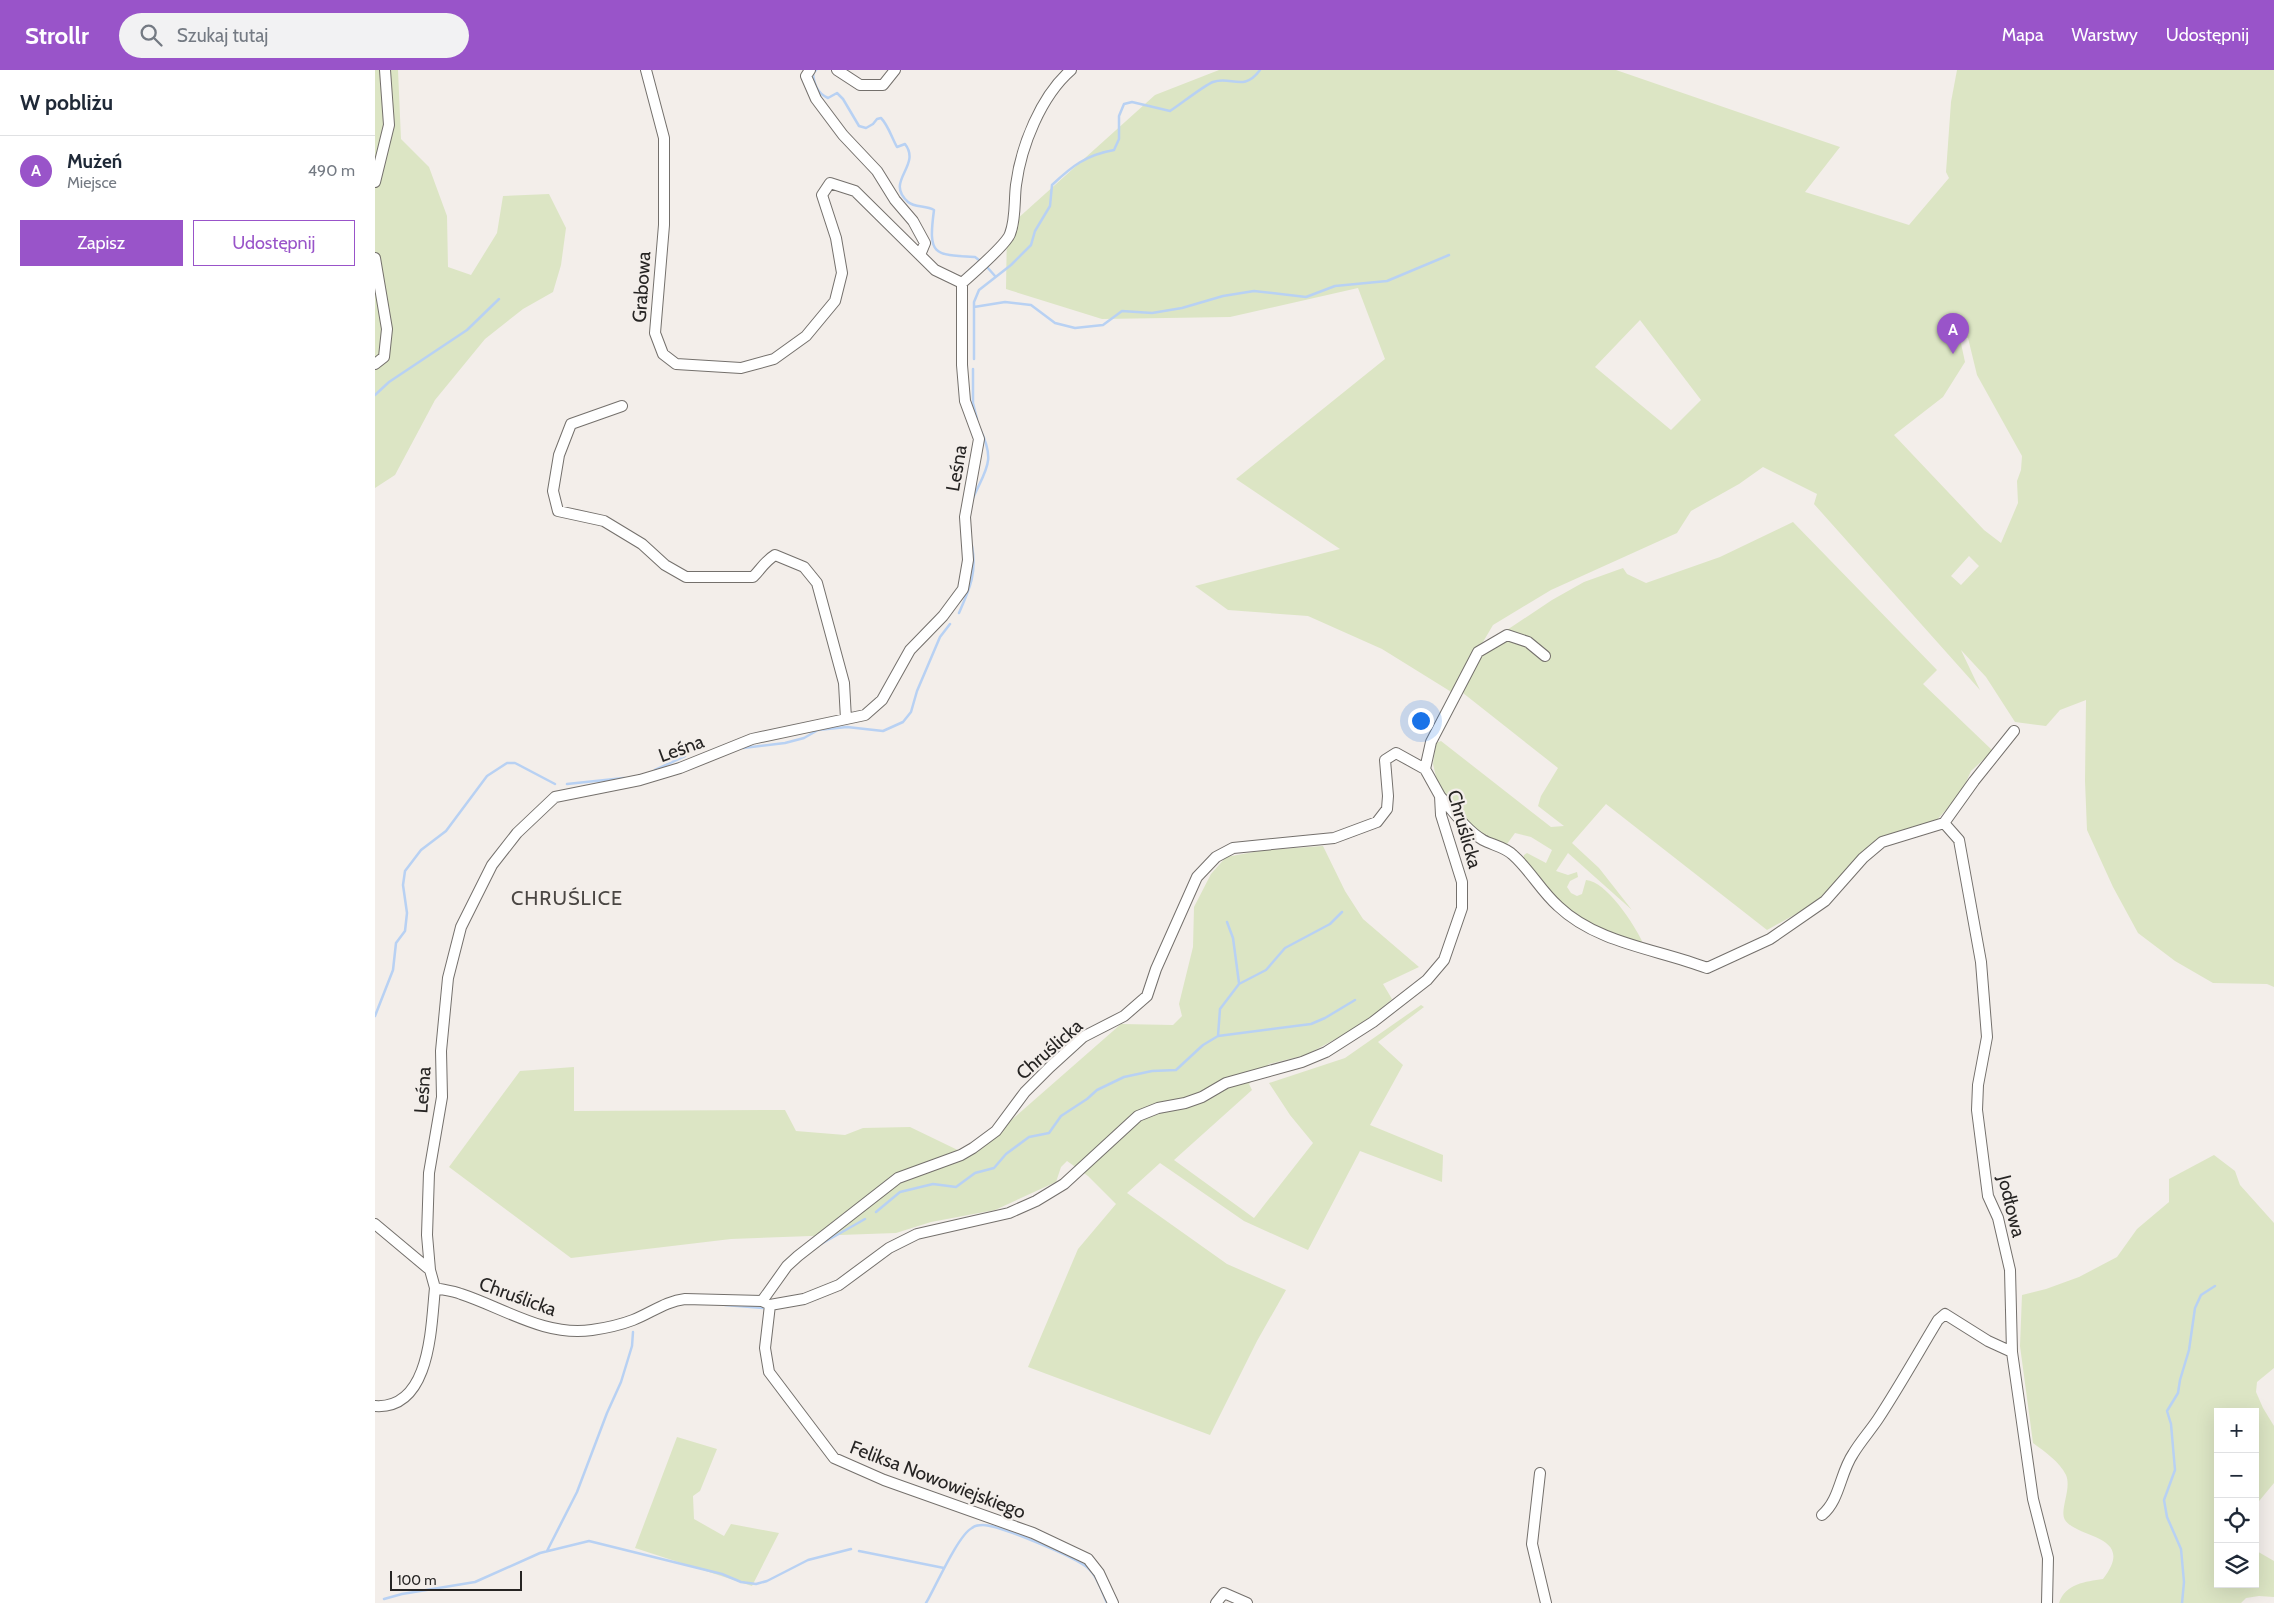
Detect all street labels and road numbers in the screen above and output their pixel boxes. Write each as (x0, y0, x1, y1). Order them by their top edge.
street label: Grabowa (628, 251, 655, 323)
street label: Leśna (941, 443, 972, 493)
street label: Leśna (655, 730, 707, 767)
street label: Chruślicka (1442, 787, 1487, 871)
street label: Chruślicka (1011, 1014, 1087, 1084)
street label: Leśna (409, 1066, 436, 1114)
street label: Jodłowa (1992, 1172, 2030, 1240)
street label: Chruślicka (476, 1272, 560, 1321)
street label: Feliksa Nowowiejskiego (847, 1435, 1029, 1524)

